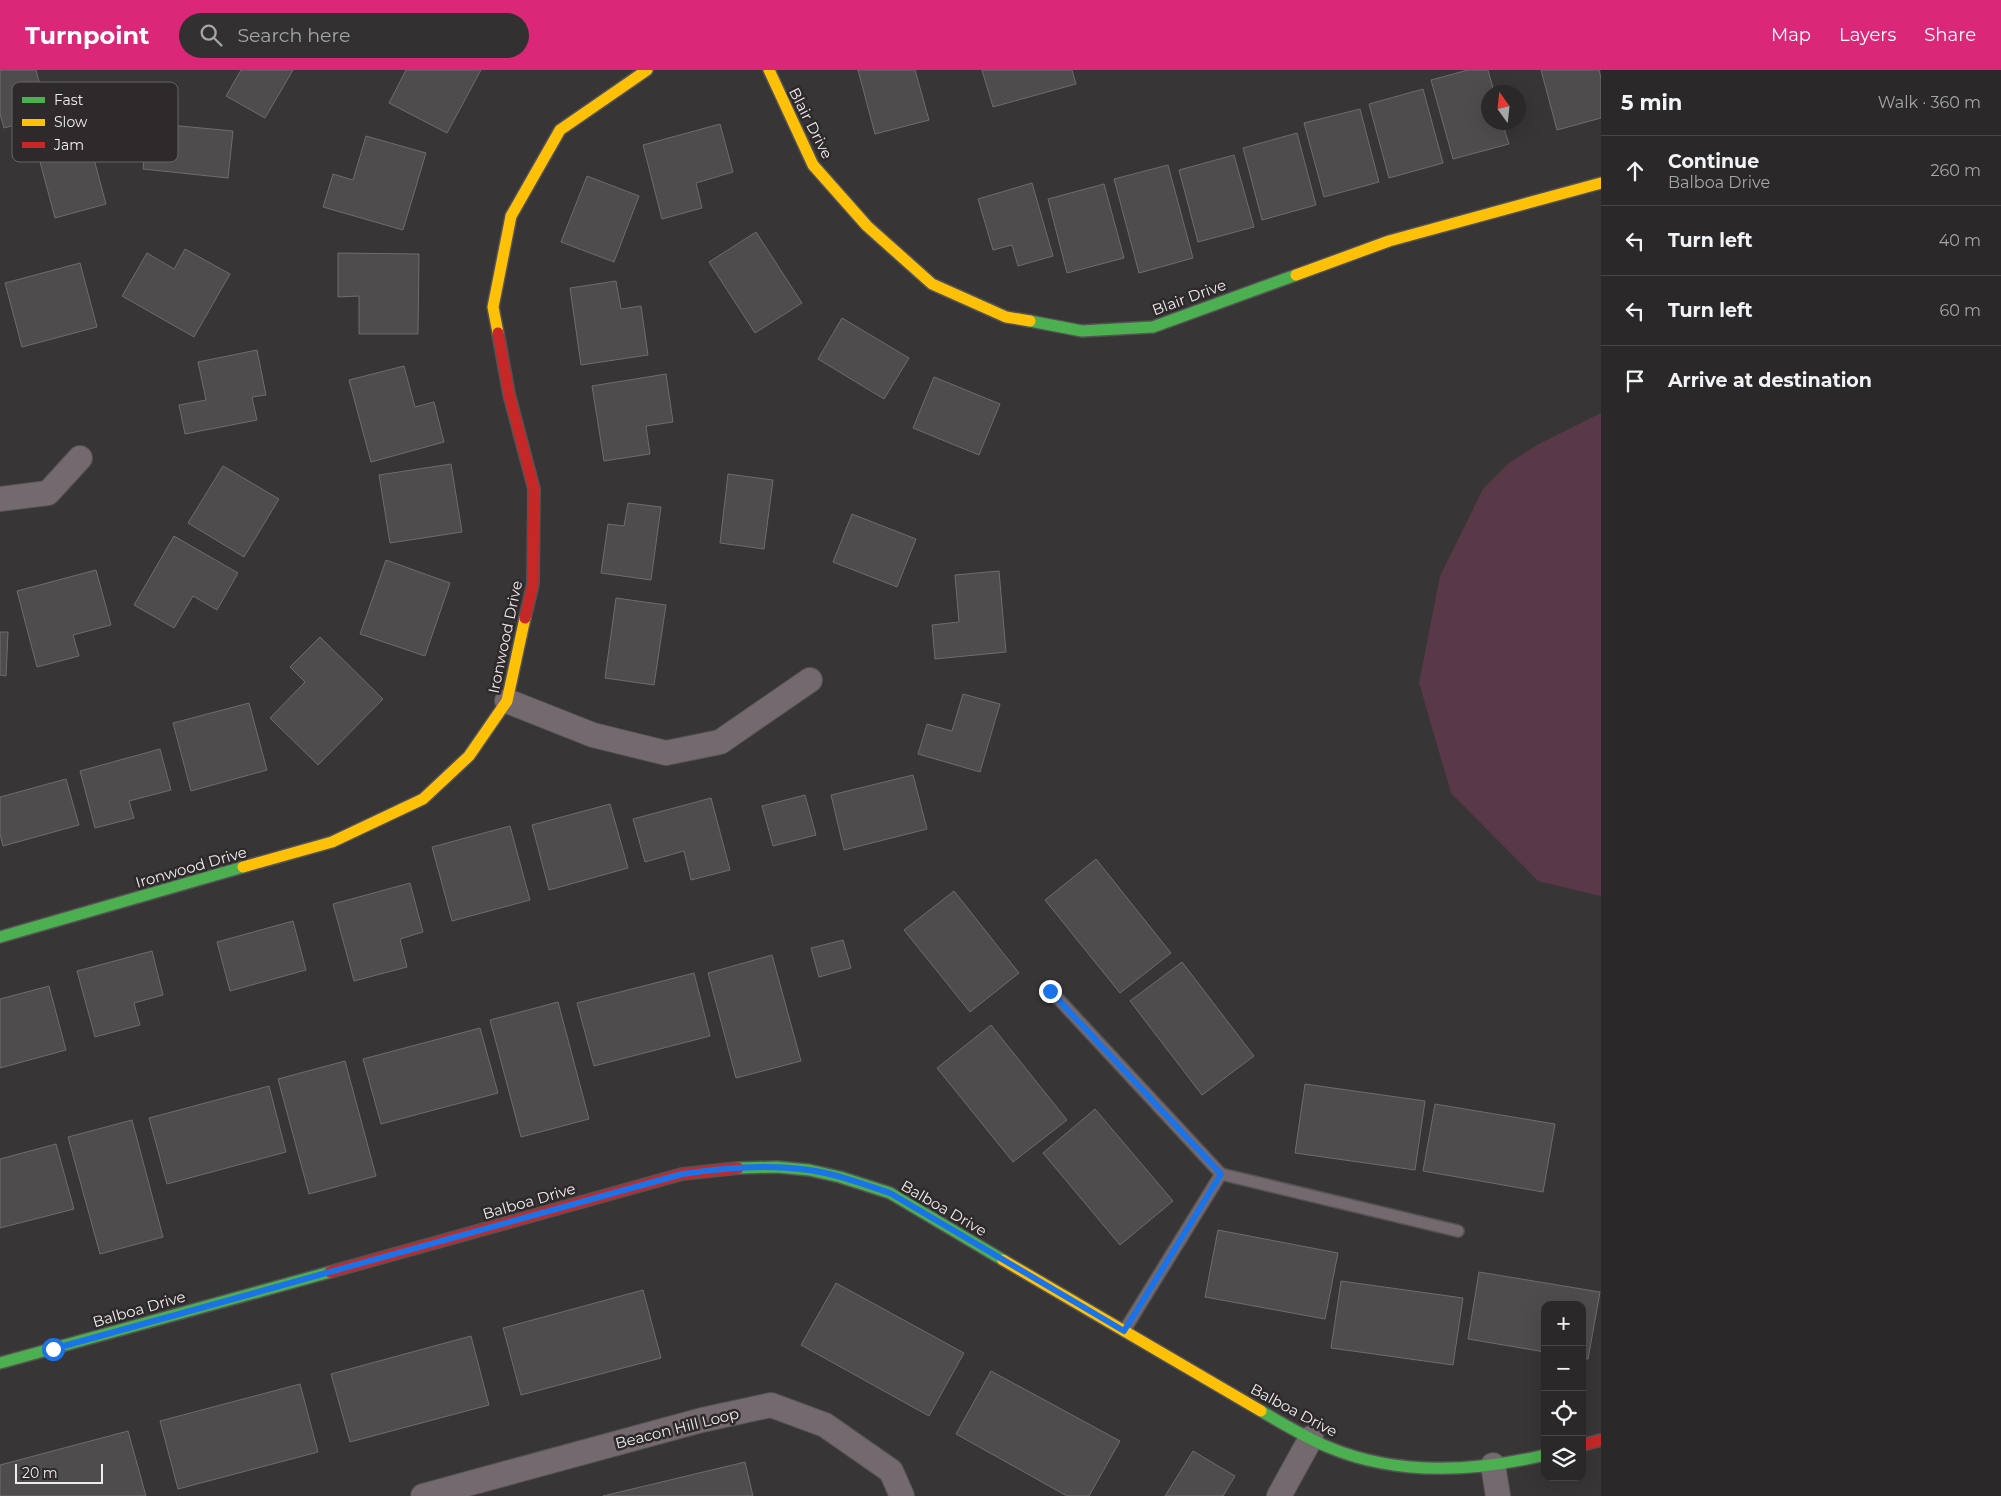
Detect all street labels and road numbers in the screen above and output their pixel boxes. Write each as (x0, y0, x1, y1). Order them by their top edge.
street label: Blair Drive (785, 84, 837, 162)
street label: Blair Drive (1149, 275, 1229, 319)
street label: Ironwood Drive (484, 579, 526, 695)
street label: Ironwood Drive (133, 842, 249, 892)
street label: Balboa Drive (898, 1176, 990, 1240)
street label: Balboa Drive (480, 1179, 578, 1223)
street label: Balboa Drive (90, 1287, 188, 1331)
street label: Balboa Drive (1247, 1379, 1341, 1441)
street label: Beacon Hill Loop (613, 1403, 741, 1453)

